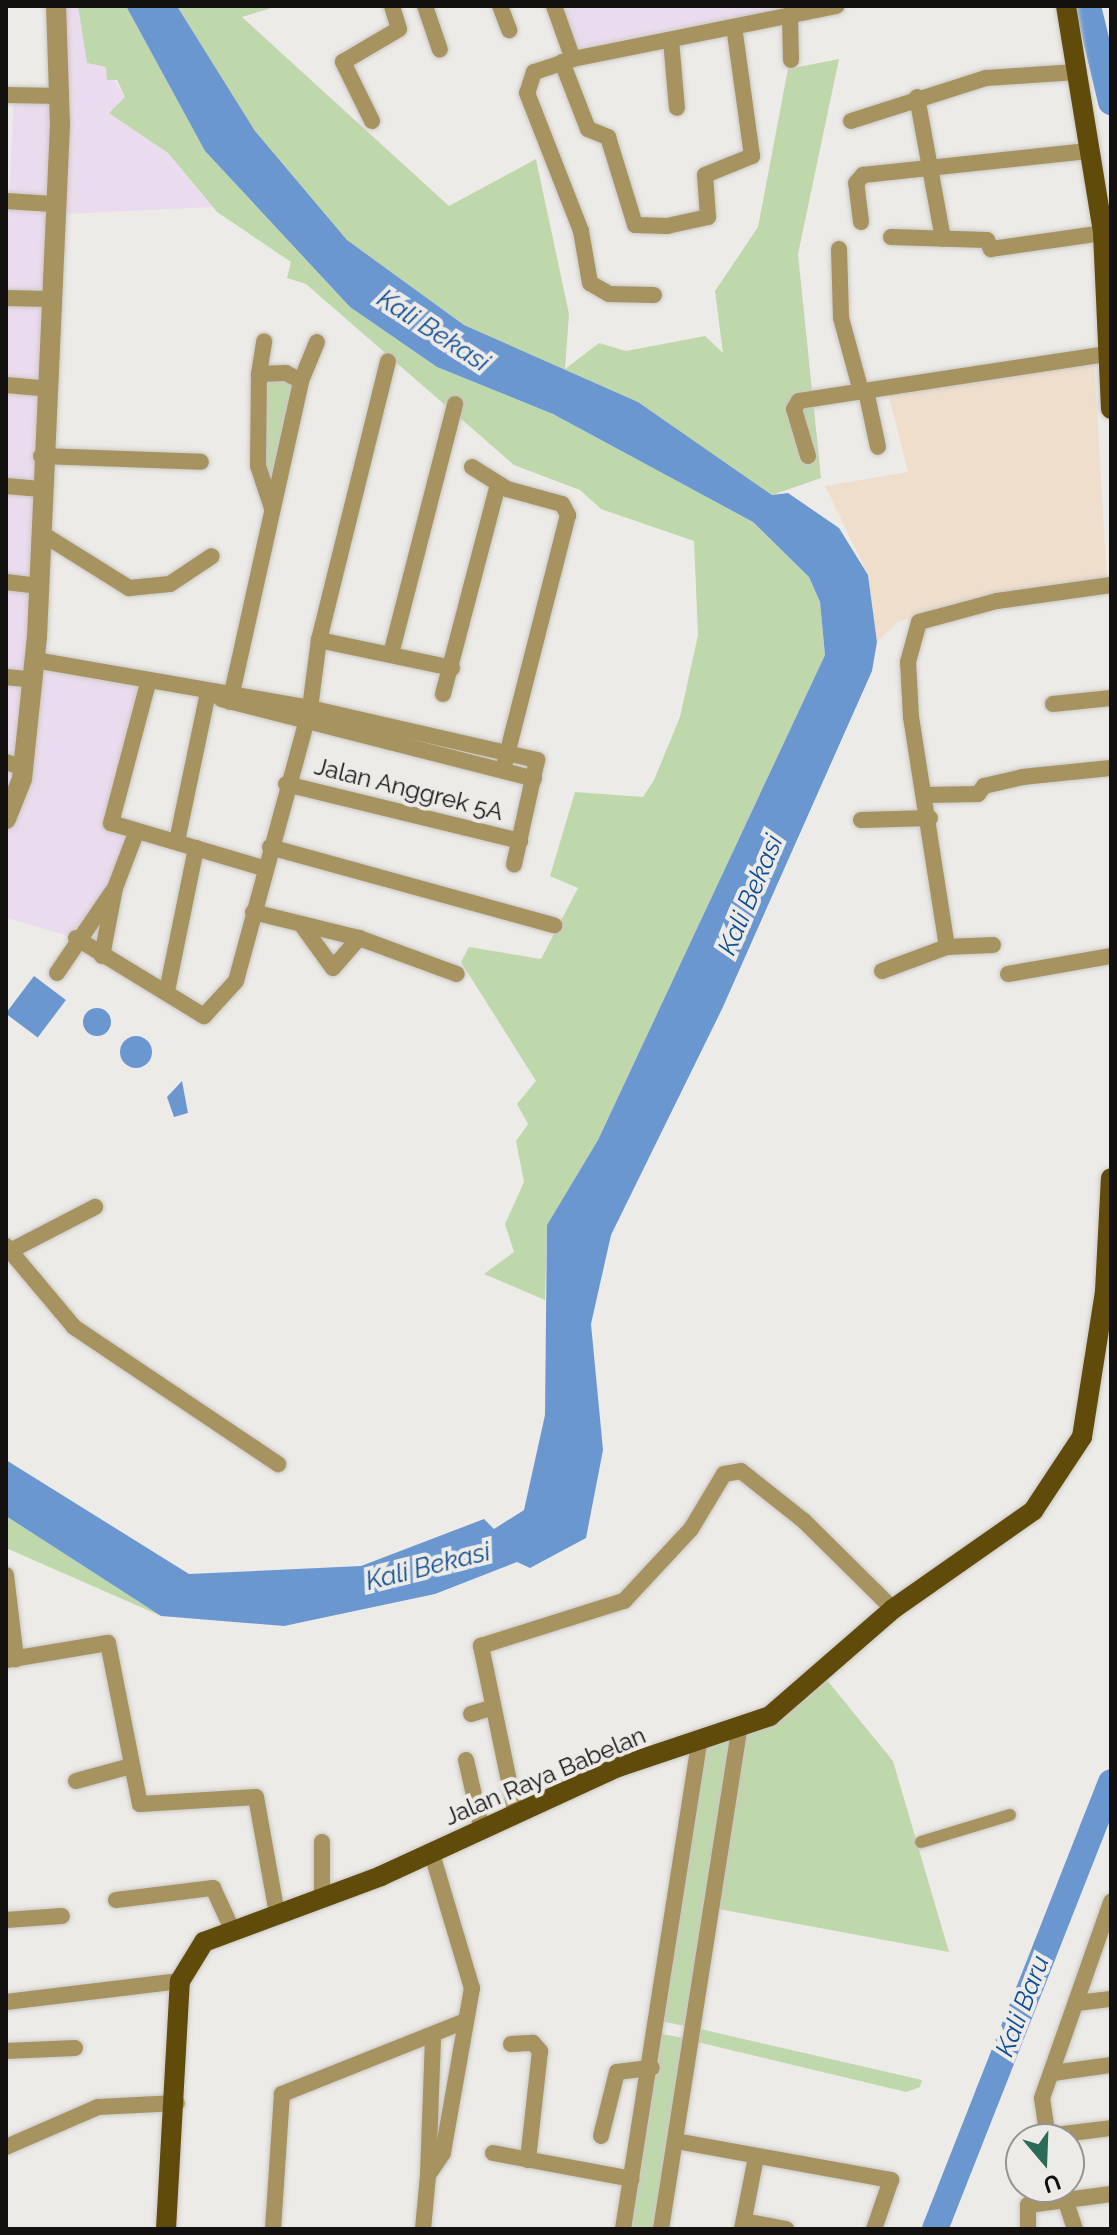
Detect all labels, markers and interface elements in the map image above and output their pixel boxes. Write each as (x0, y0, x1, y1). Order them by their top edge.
water label: Kali Bekasi (371, 283, 495, 379)
street label: Jalan Anggrek 5A (311, 752, 507, 826)
water label: Kali Bekasi (712, 830, 790, 960)
water label: Kali Bekasi (363, 1536, 493, 1598)
street label: Jalan Raya Babelan (440, 1721, 650, 1831)
water label: Kali Baru (990, 1951, 1056, 2061)
north arrow (1005, 2123, 1085, 2203)
text: U (1040, 2169, 1064, 2199)

